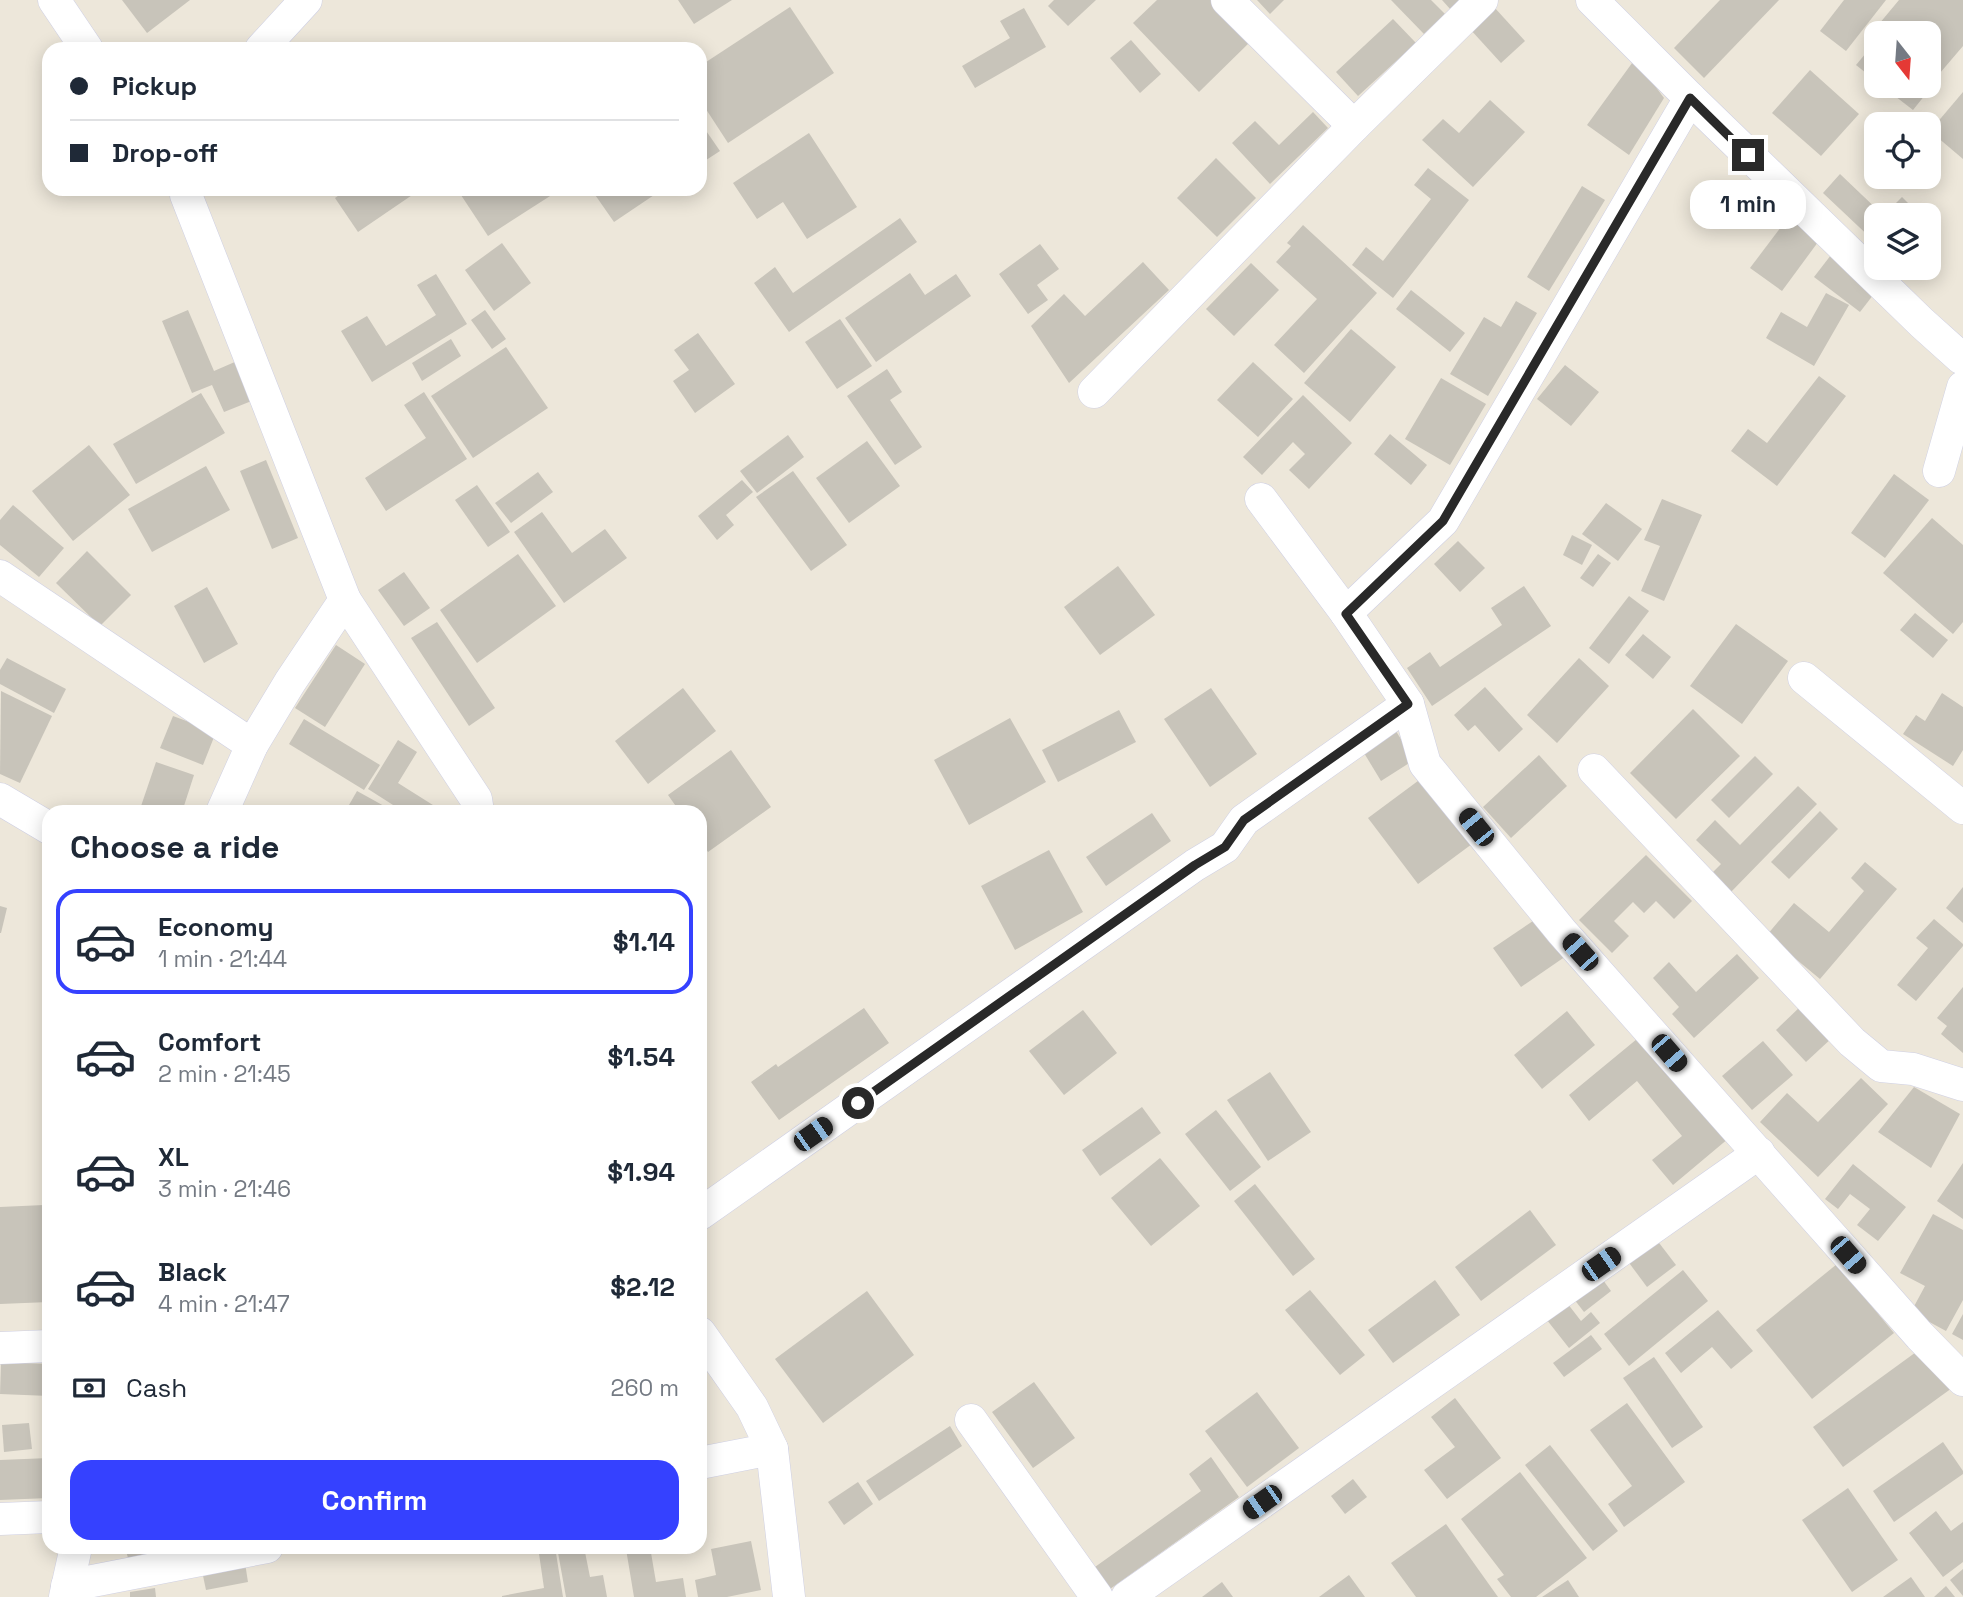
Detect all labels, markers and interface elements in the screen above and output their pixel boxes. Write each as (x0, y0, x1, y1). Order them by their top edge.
north arrow (1864, 21, 1941, 98)
map controls (1864, 21, 1941, 280)
text: Pickup (112, 69, 197, 103)
button: locate (1864, 112, 1941, 189)
text: Drop-off (112, 136, 218, 170)
route end (1732, 139, 1764, 171)
callout: 1 min (1690, 180, 1806, 228)
text: 1 min (1720, 189, 1776, 219)
button: layers (1864, 203, 1941, 280)
car (1455, 804, 1498, 850)
text: Choose a ride (70, 827, 280, 867)
icon: car (74, 910, 137, 973)
text: Economy (158, 910, 274, 944)
text: $1.14 (613, 925, 675, 959)
car (1559, 929, 1602, 975)
text: 1 min · 21:44 (158, 944, 287, 974)
icon: car (74, 1025, 137, 1088)
text: Comfort (158, 1025, 261, 1059)
car (1648, 1030, 1691, 1076)
text: $1.54 (608, 1040, 675, 1074)
text: 2 min · 21:45 (158, 1059, 291, 1089)
route start (842, 1087, 874, 1119)
car (790, 1113, 837, 1155)
icon: car (74, 1140, 137, 1203)
text: XL (158, 1140, 189, 1174)
text: $1.94 (607, 1155, 675, 1189)
text: 3 min · 21:46 (158, 1174, 291, 1204)
car (1827, 1232, 1870, 1278)
car (1578, 1243, 1625, 1285)
icon: car (74, 1255, 137, 1318)
text: Black (158, 1255, 227, 1289)
text: $2.12 (610, 1270, 675, 1304)
text: 4 min · 21:47 (158, 1289, 290, 1319)
icon: cash (70, 1369, 108, 1407)
text: Cash (126, 1371, 187, 1405)
text: 260 m (611, 1373, 679, 1403)
button: Confirm (70, 1460, 679, 1540)
car (1239, 1481, 1286, 1523)

